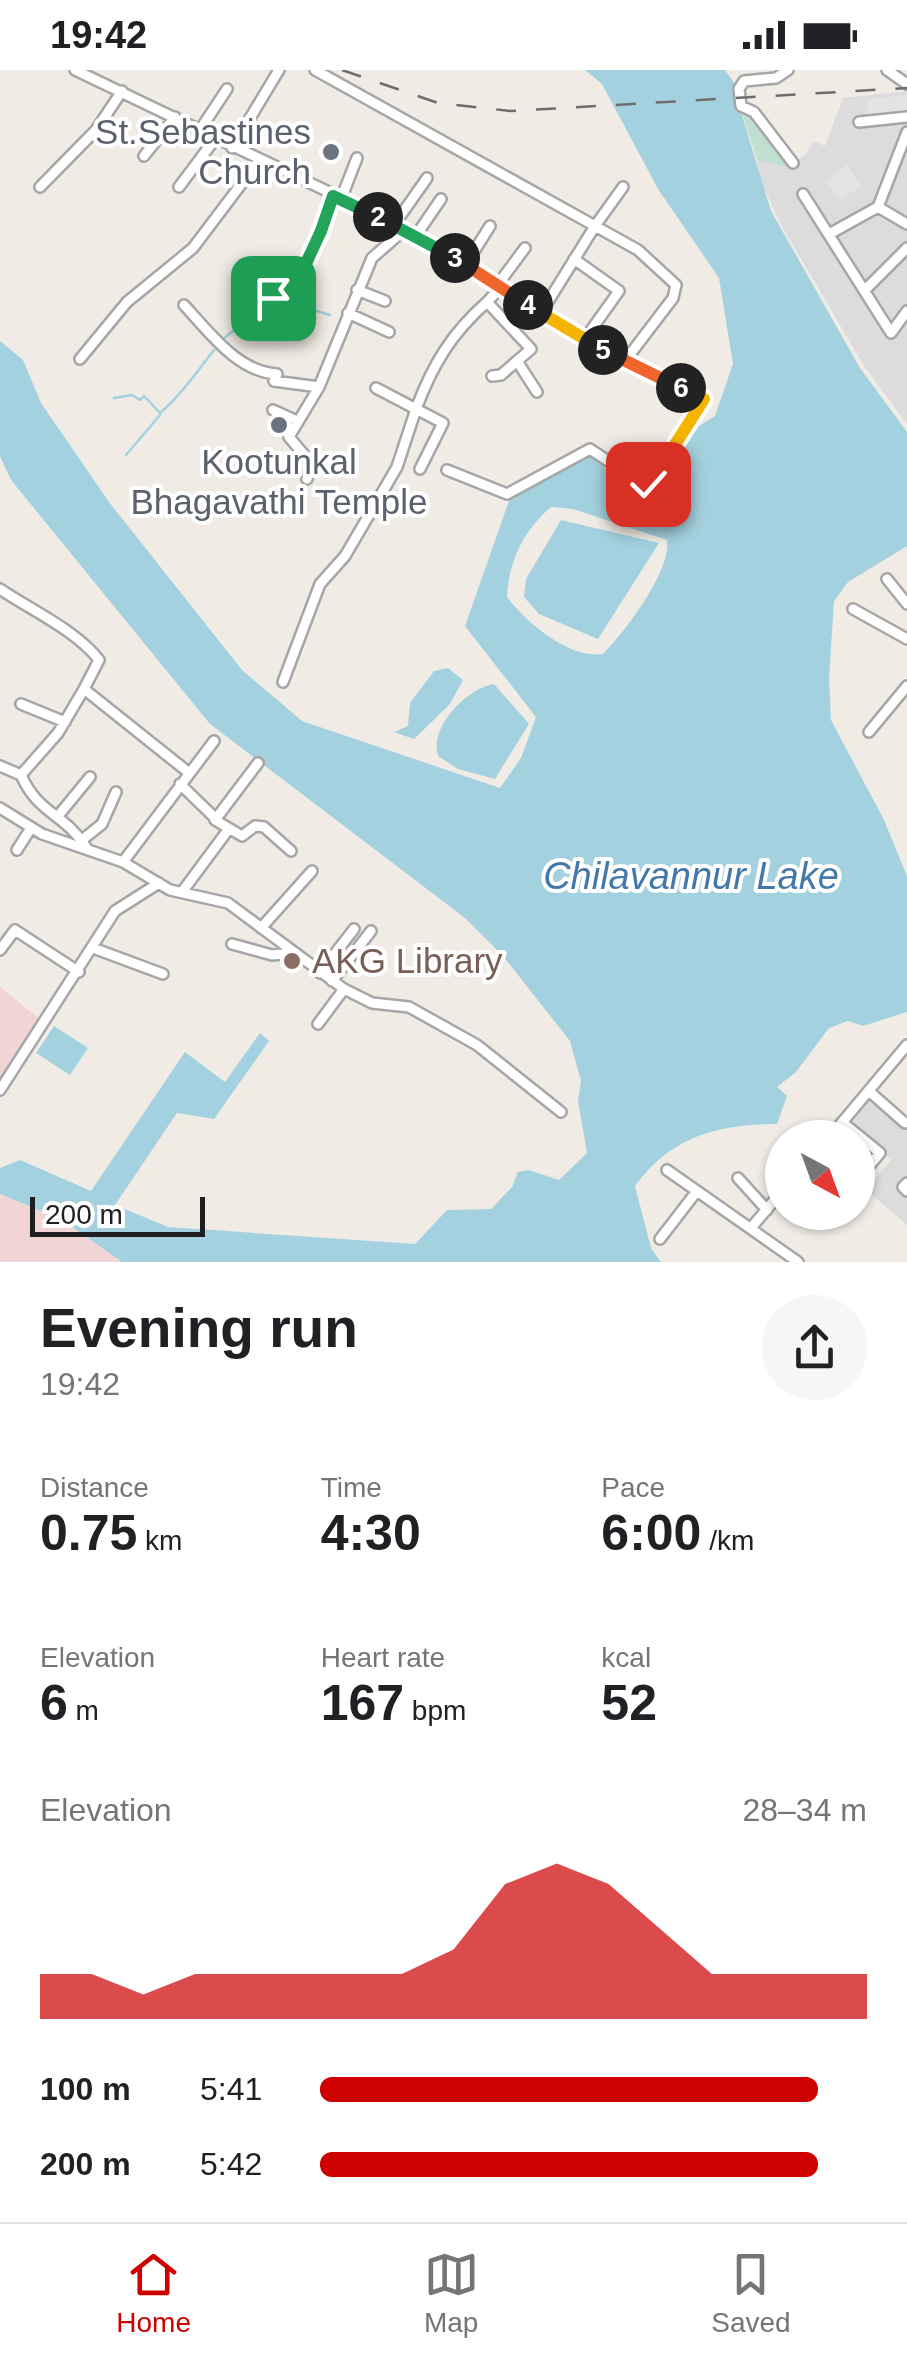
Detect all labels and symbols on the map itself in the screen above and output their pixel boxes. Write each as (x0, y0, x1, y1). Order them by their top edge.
place label: St.Sebastines Church (95, 112, 311, 191)
marker: St.Sebastines Church (320, 141, 342, 163)
pin: 2 (353, 192, 403, 242)
pin: 3 (430, 233, 480, 283)
pin (231, 256, 316, 341)
pin: 4 (503, 280, 553, 330)
pin: 5 (578, 325, 628, 375)
pin: 6 (656, 363, 706, 413)
marker: Kootunkal Bhagavathi Temple (268, 414, 290, 436)
place label: Kootunkal Bhagavathi Temple (130, 442, 428, 521)
pin (606, 442, 691, 527)
water label: Chilavannur Lake (543, 855, 839, 897)
place label: AKG Library (312, 941, 503, 980)
marker: AKG Library (281, 950, 303, 972)
north arrow (765, 1120, 875, 1230)
scale bar (30, 1192, 205, 1236)

